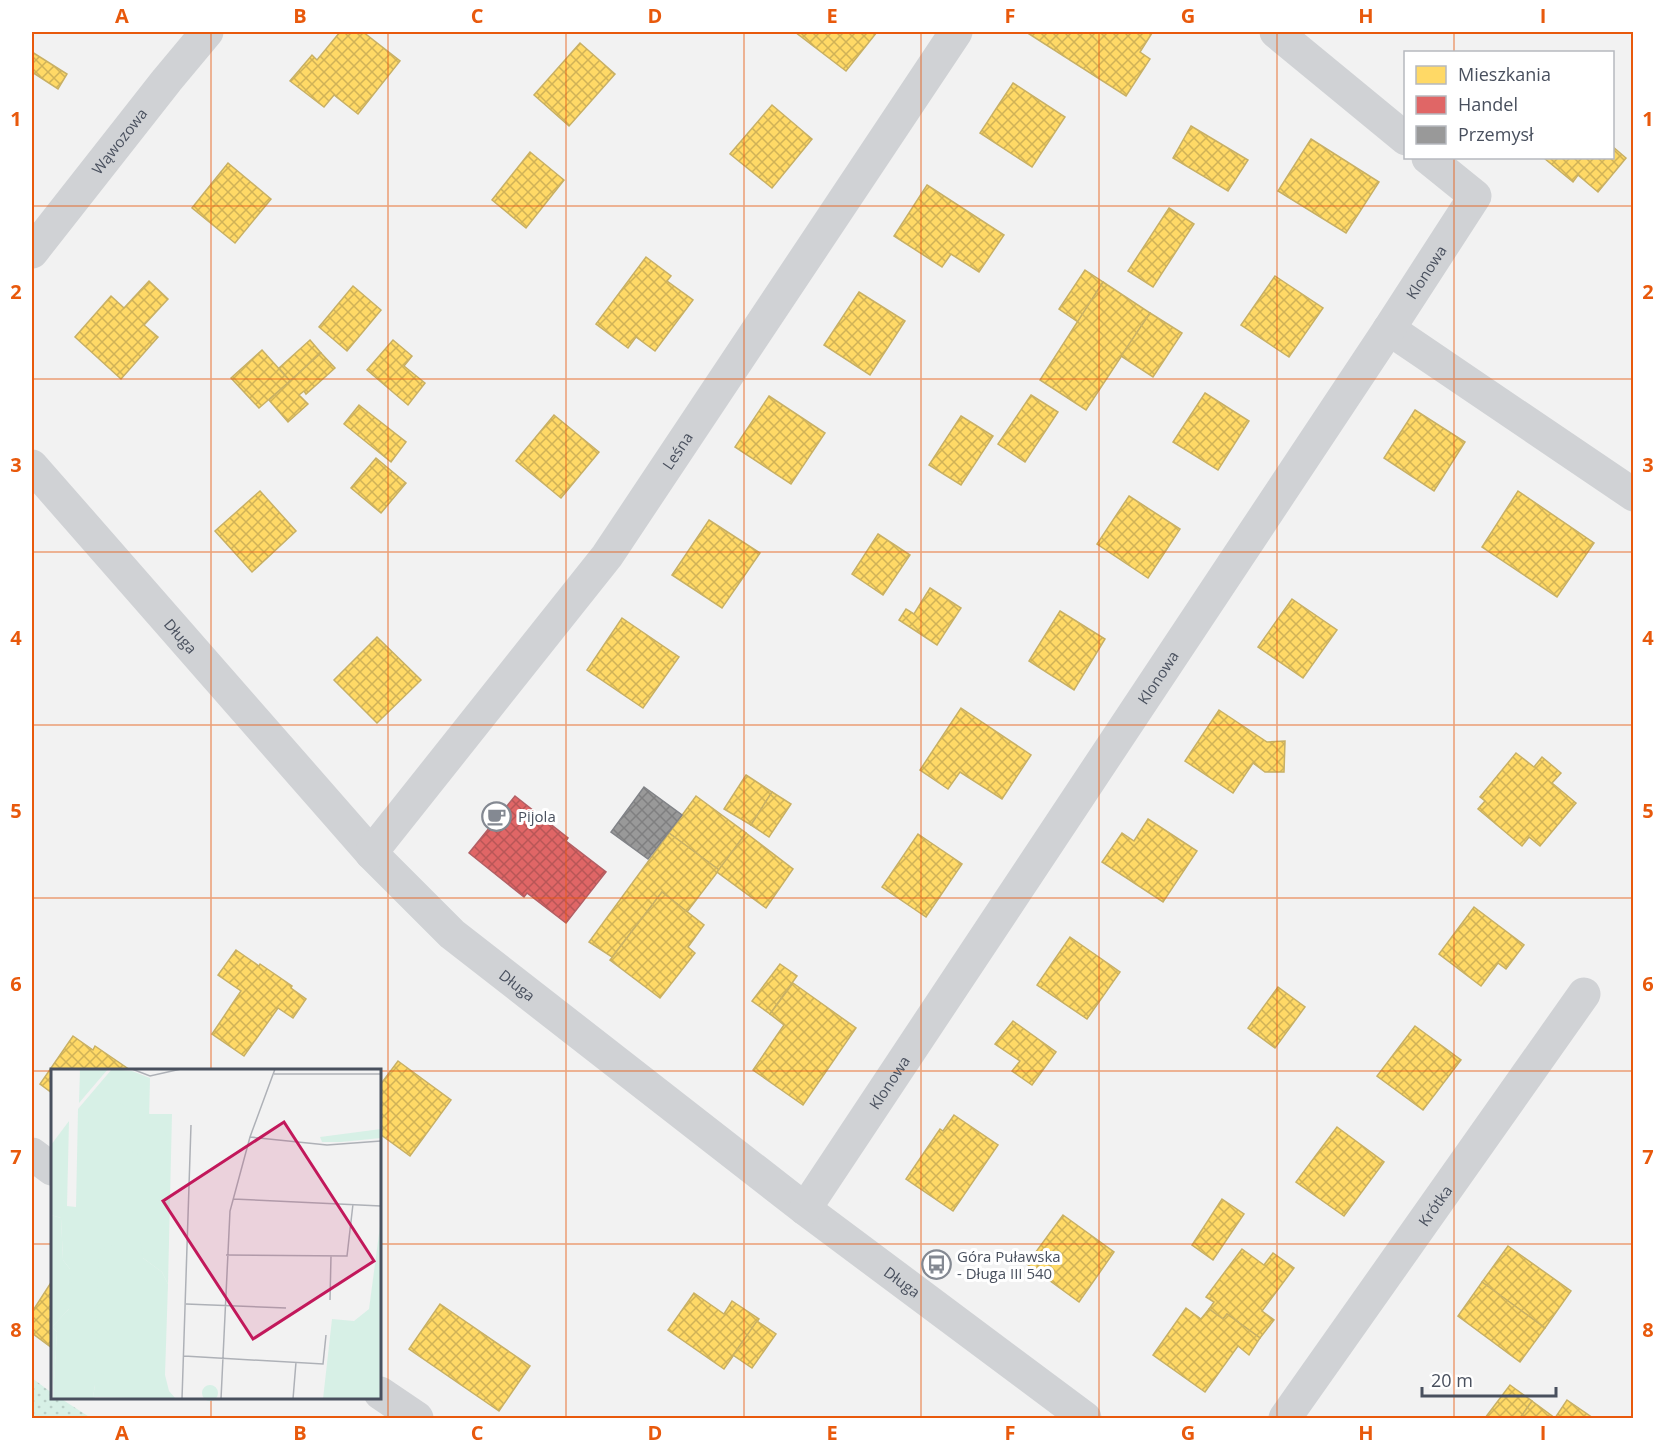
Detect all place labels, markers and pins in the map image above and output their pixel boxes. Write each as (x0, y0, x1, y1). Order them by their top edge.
cafe icon: Pijola (481, 800, 513, 832)
place label: Pijola (518, 806, 556, 826)
place label: Góra Puławska - Długa III 540 (957, 1246, 1061, 1283)
bus stop icon: Góra Puławska - Długa III 540 (920, 1249, 952, 1281)

